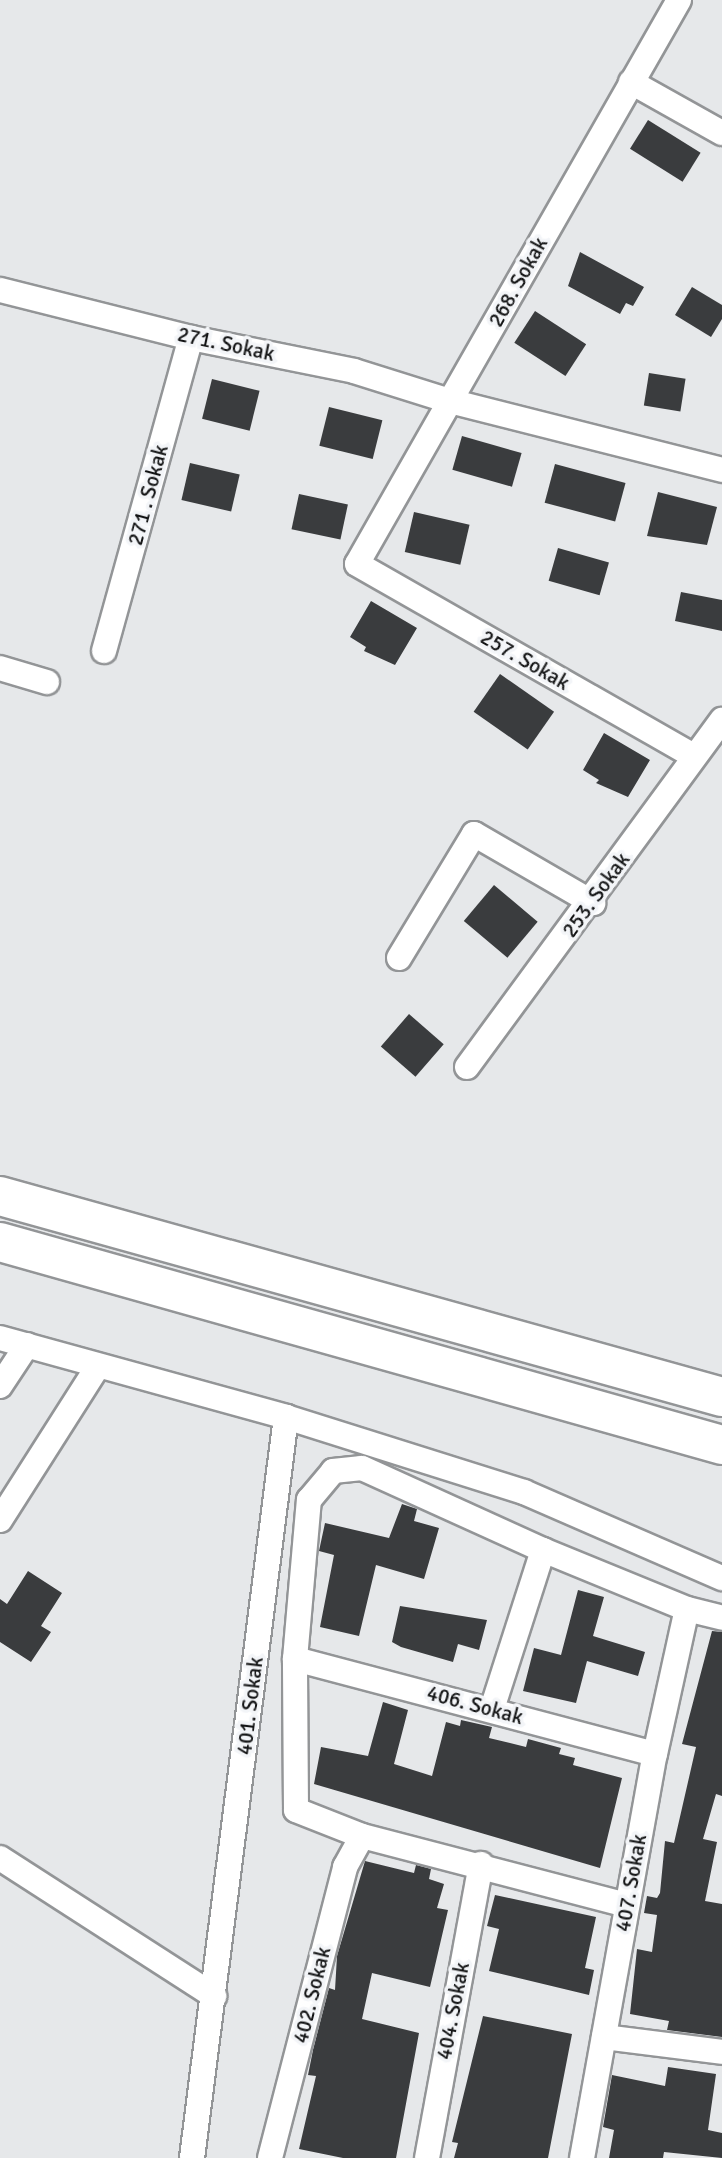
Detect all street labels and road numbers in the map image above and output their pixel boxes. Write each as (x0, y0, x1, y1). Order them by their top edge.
street label: 268. Sokak (483, 233, 553, 331)
street label: 271. Sokak (175, 321, 277, 367)
street label: 271 . Sokak (122, 442, 174, 548)
street label: 257. Sokak (476, 624, 574, 696)
street label: 253. Sokak (557, 848, 635, 942)
street label: 401. Sokak (231, 1656, 269, 1756)
street label: 406. Sokak (424, 1680, 526, 1730)
street label: 407. Sokak (610, 1832, 652, 1934)
street label: 402. Sokak (288, 1944, 336, 2046)
street label: 404. Sokak (431, 1960, 475, 2062)

